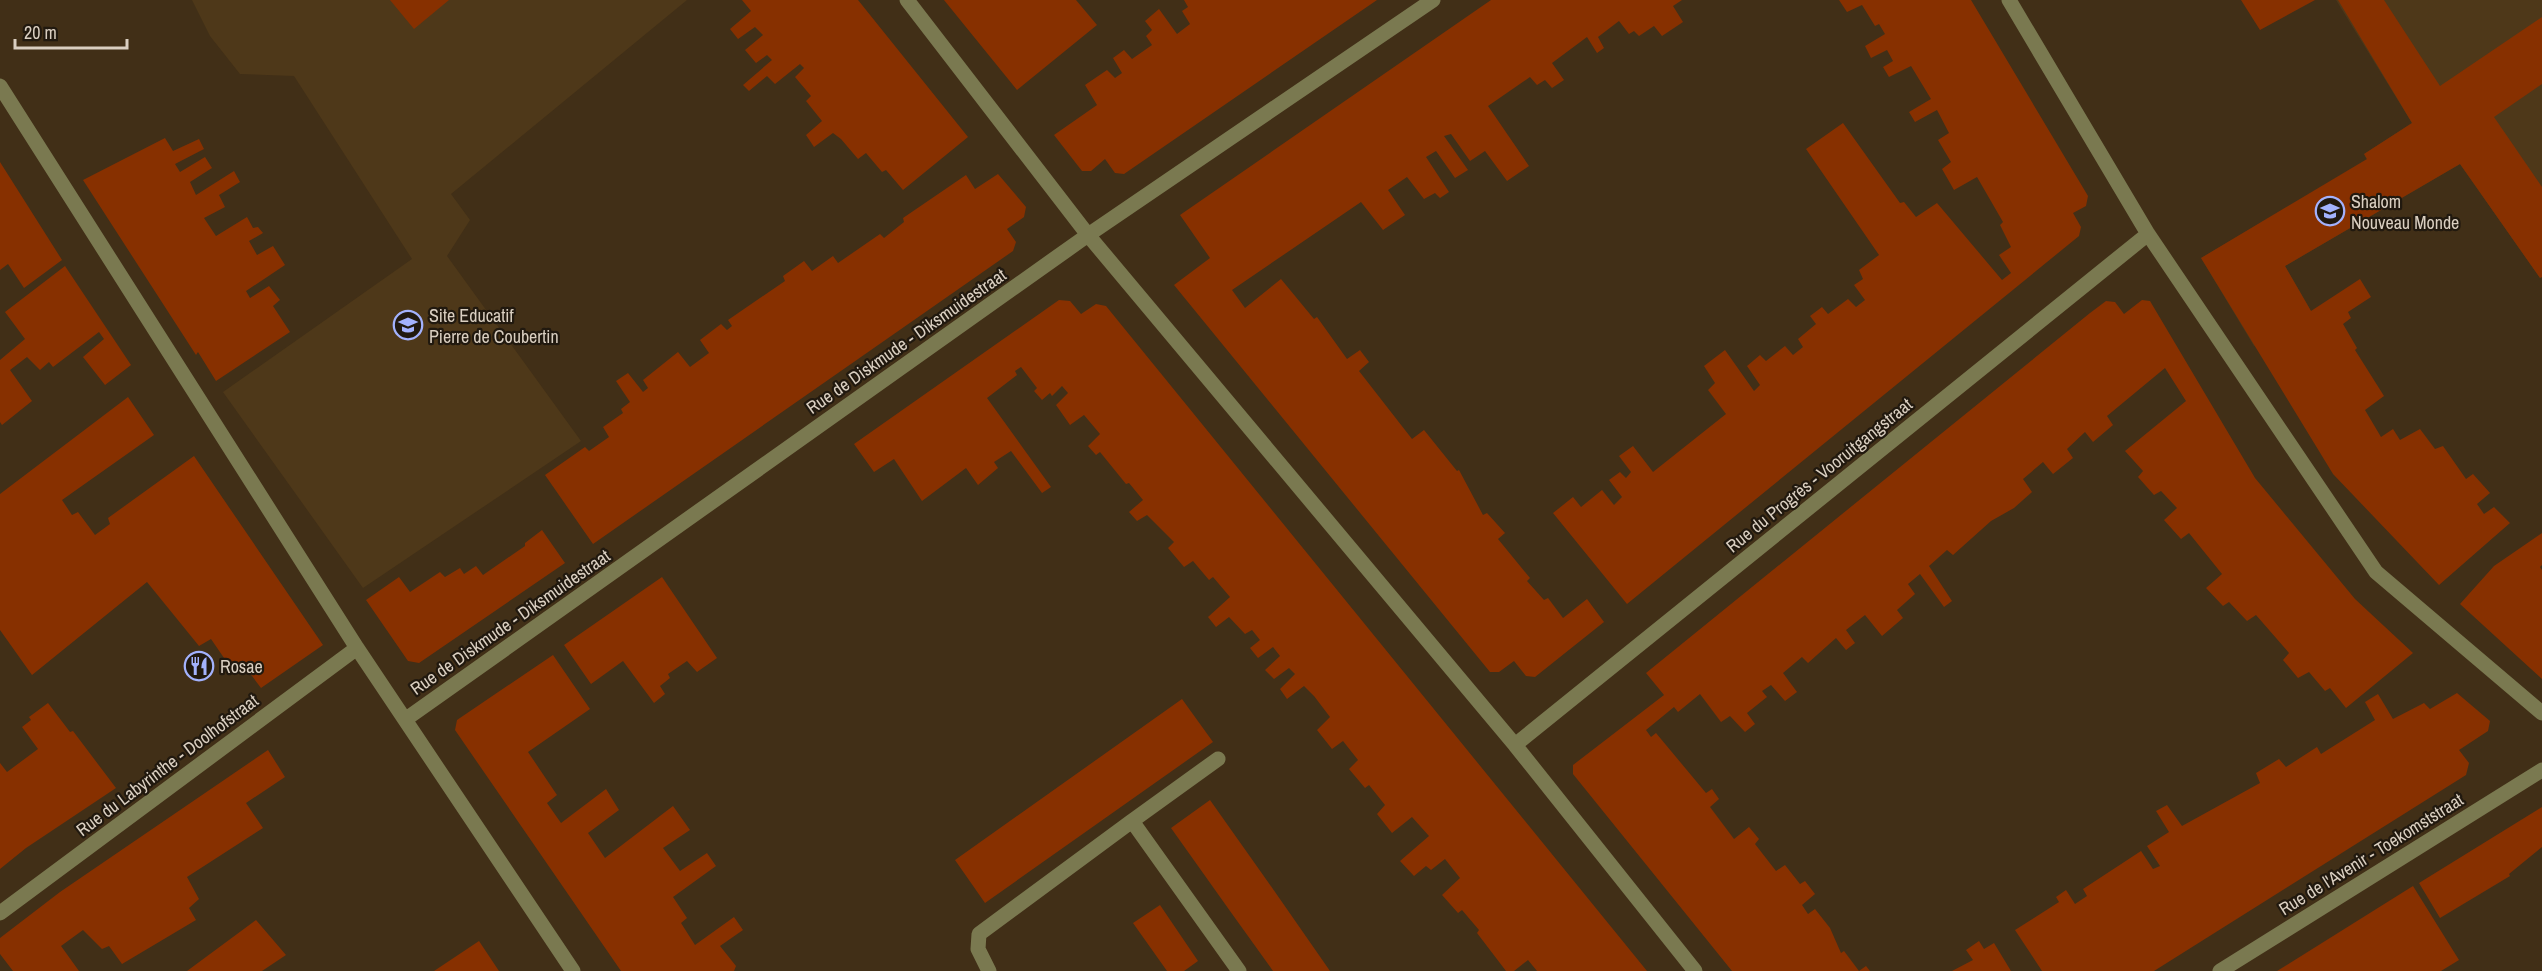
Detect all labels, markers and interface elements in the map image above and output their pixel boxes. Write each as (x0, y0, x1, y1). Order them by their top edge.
scale bar (15, 12, 128, 50)
text: 20 m (24, 20, 57, 45)
place label: Shalom Nouveau Monde (2351, 189, 2459, 235)
school or university icon: Shalom Nouveau Monde (2314, 195, 2346, 227)
street label: Rue de Diskmude - Diksmuidestraat (801, 262, 1011, 420)
place label: Site Educatif Pierre de Coubertin (429, 303, 559, 349)
school or university icon: Site Educatif Pierre de Coubertin (392, 309, 424, 341)
street label: Rue du Progrès - Vooruitgangstraat (1721, 392, 1917, 558)
street label: Rue de Diskmude - Diksmuidestraat (405, 543, 615, 701)
restaurant icon: Rosae (183, 650, 215, 682)
place label: Rosae (220, 654, 263, 679)
street label: Rue du Labyrinthe - Doolhofstraat (71, 688, 263, 842)
street label: Rue de l'Avenir - Toekomststraat (2274, 787, 2468, 921)

